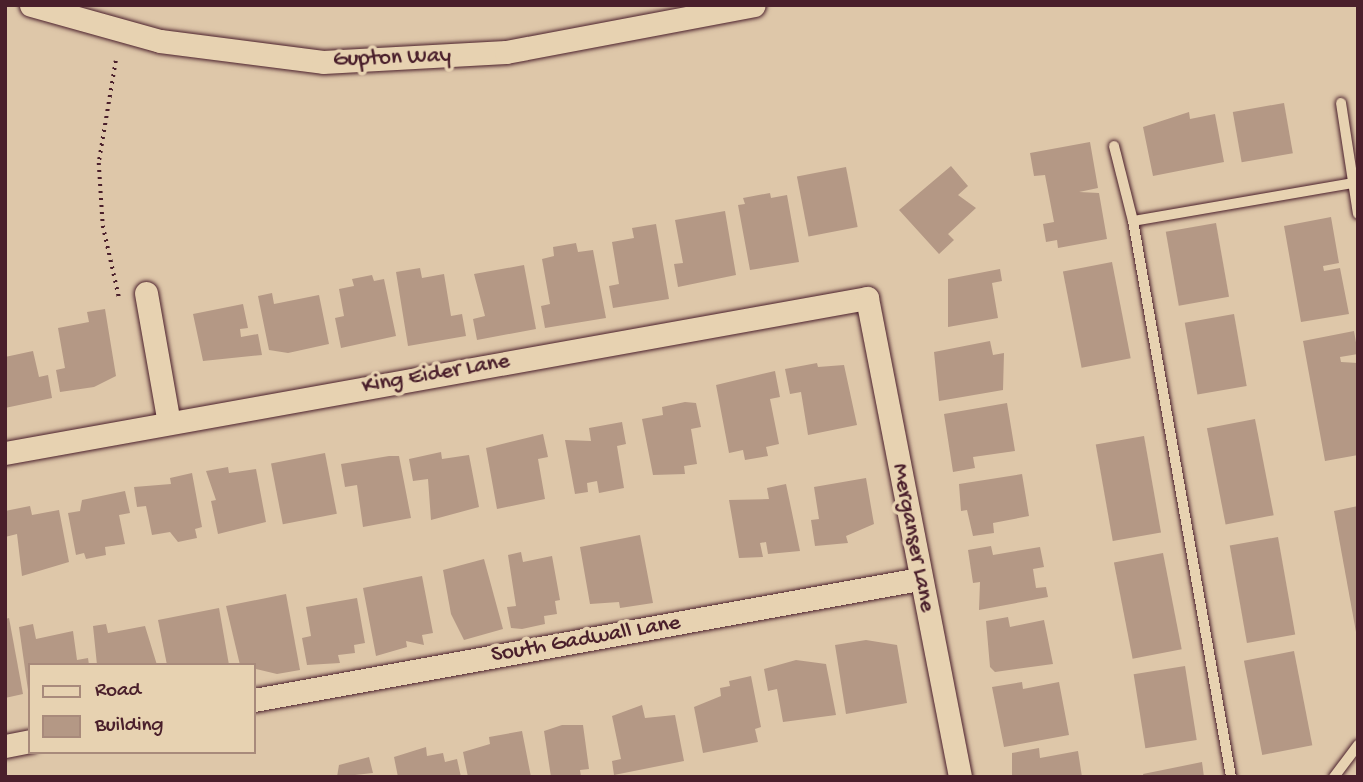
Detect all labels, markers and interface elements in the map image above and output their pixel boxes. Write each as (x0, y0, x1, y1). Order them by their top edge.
street label: Gupton Way (333, 43, 451, 75)
street label: King Eider Lane (360, 348, 512, 402)
street label: Merganser Lane (884, 461, 940, 615)
street label: South Gadwall Lane (489, 610, 683, 670)
legend (28, 663, 256, 754)
text: Road (95, 679, 141, 704)
text: Building (95, 714, 164, 739)

